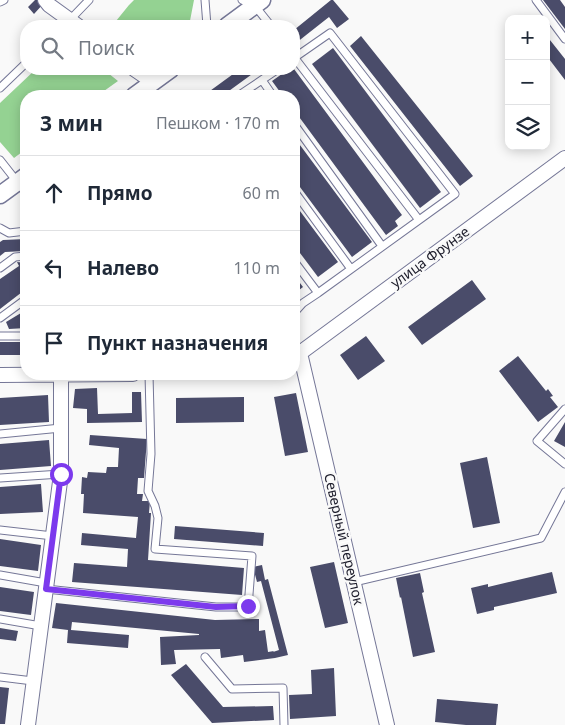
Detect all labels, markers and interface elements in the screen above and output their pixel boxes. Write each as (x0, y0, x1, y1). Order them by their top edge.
map controls (505, 15, 550, 150)
button: + (505, 15, 550, 60)
search box (20, 20, 300, 75)
icon: search (38, 34, 66, 62)
text: Поиск (78, 35, 134, 61)
button: − (505, 60, 550, 105)
button: layers (505, 105, 550, 150)
text: 3 мин (40, 109, 103, 137)
text: Пешком · 170 m (156, 112, 280, 134)
icon: ahead (40, 179, 68, 207)
text: Прямо (87, 180, 153, 206)
text: 60 m (243, 182, 280, 204)
street label: улица Фрунзе (386, 221, 473, 292)
icon: left (40, 254, 68, 282)
text: Налево (87, 255, 159, 281)
text: 110 m (233, 257, 280, 279)
icon: arrive (40, 329, 68, 357)
text: Пункт назначения (87, 330, 268, 356)
route start (50, 463, 73, 486)
street label: Северный переулок (320, 471, 369, 607)
route end (237, 595, 260, 618)

